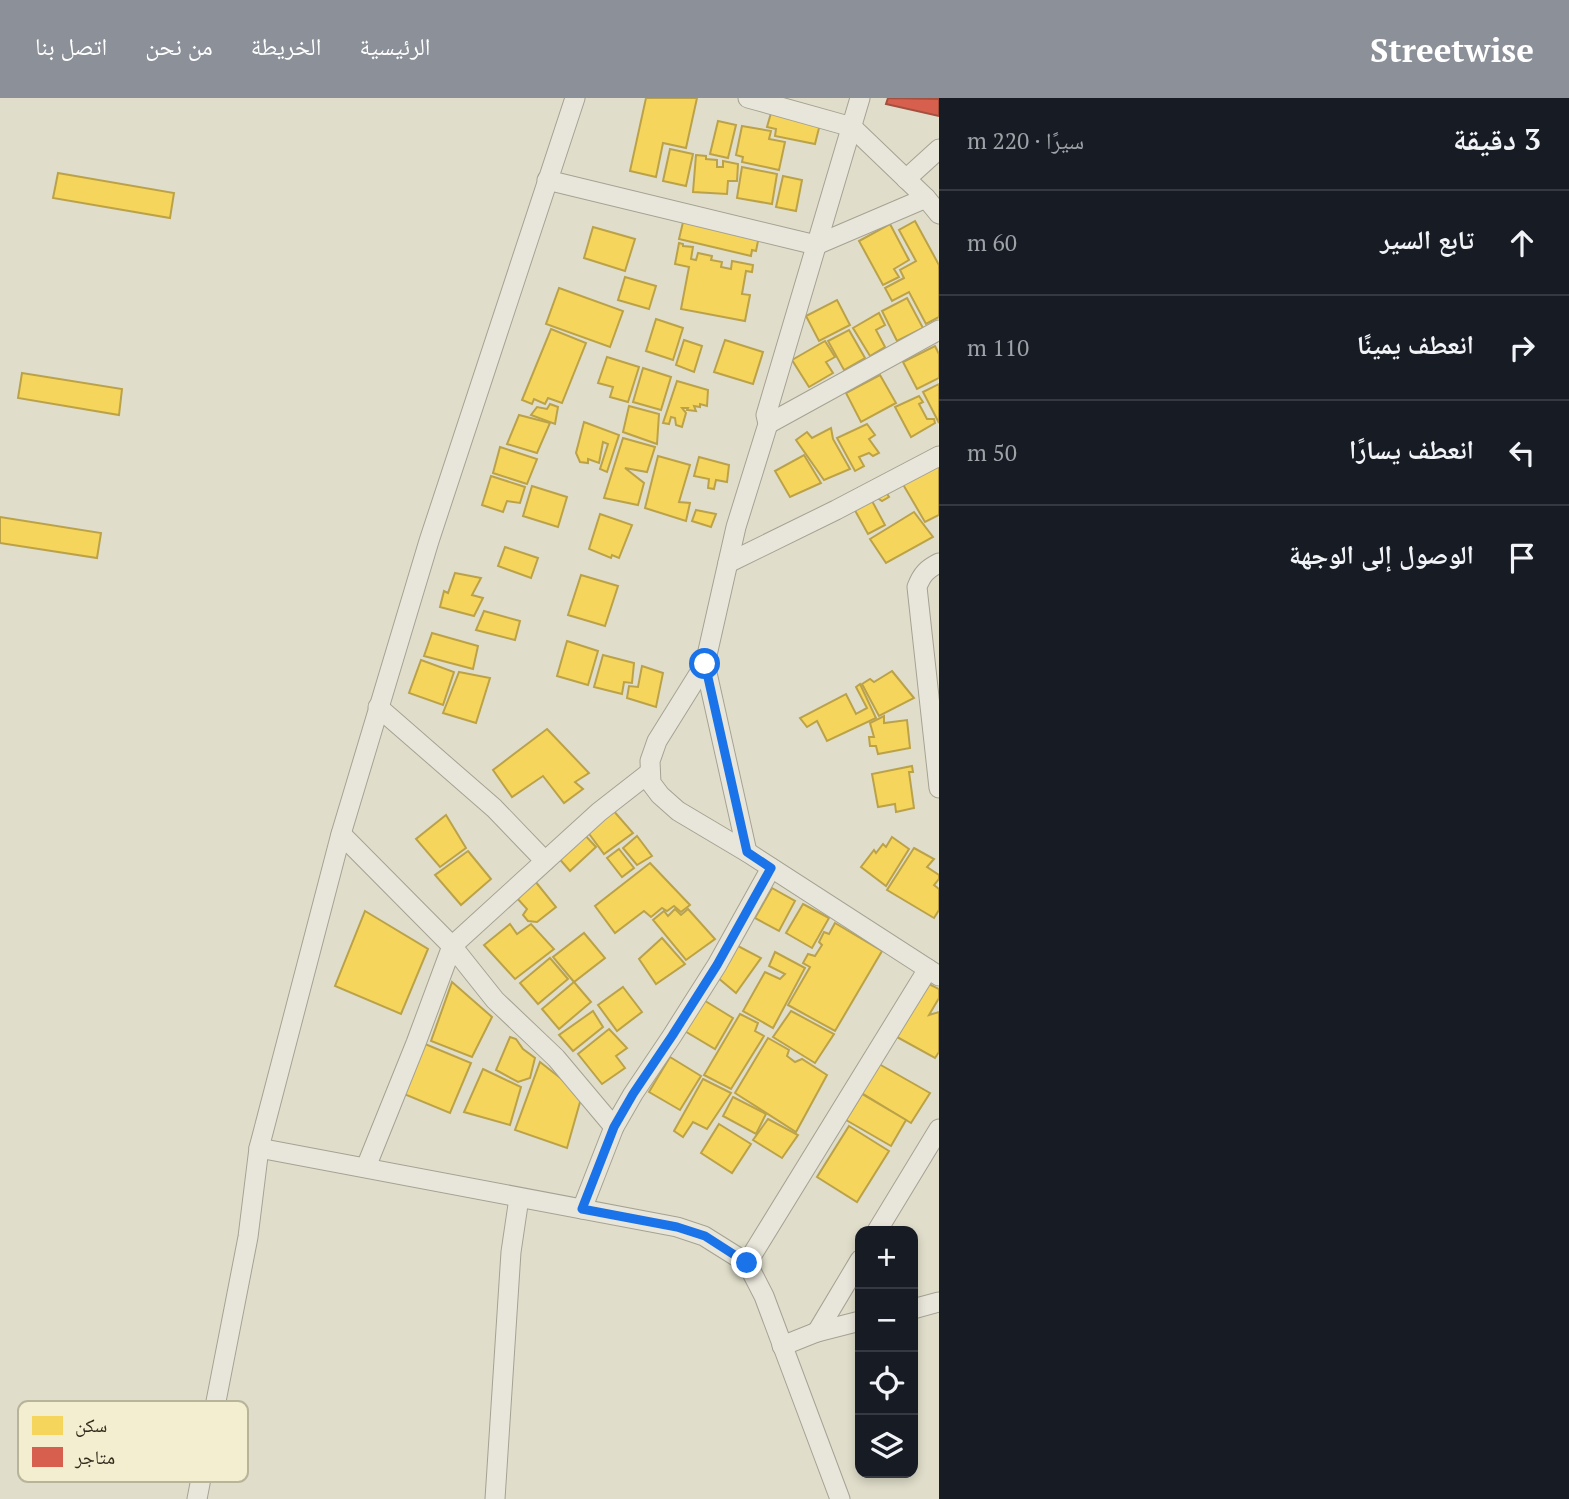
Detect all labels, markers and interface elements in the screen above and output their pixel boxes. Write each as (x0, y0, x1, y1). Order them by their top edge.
text: Streetwise (1370, 28, 1534, 71)
text: اتصل بنا (35, 30, 107, 62)
text: من نحن (145, 30, 213, 62)
text: الخريطة (251, 30, 321, 62)
text: الرئيسية (359, 30, 431, 62)
text: 3 دقيقة (1453, 119, 1541, 159)
text: سيرًا · 220 m (967, 125, 1084, 156)
text: تابع السير (1380, 222, 1474, 256)
icon: ahead (1503, 224, 1541, 262)
text: 60 m (967, 227, 1017, 258)
text: انعطف يمينًا (1357, 327, 1474, 361)
icon: right (1503, 329, 1541, 367)
text: 110 m (967, 332, 1029, 363)
text: انعطف يسارًا (1349, 432, 1474, 466)
icon: left (1503, 434, 1541, 472)
text: 50 m (967, 437, 1017, 468)
text: الوصول إلى الوجهة (1289, 537, 1474, 571)
icon: arrive (1503, 539, 1541, 577)
route start (689, 648, 720, 679)
map controls (855, 1226, 918, 1478)
button: + (855, 1226, 918, 1289)
route end (731, 1247, 762, 1278)
button: − (855, 1289, 918, 1352)
button: locate (855, 1352, 918, 1415)
legend (18, 1401, 248, 1482)
text: سكن (75, 1412, 107, 1437)
button: layers (855, 1415, 918, 1478)
text: متاجر (74, 1444, 115, 1469)

